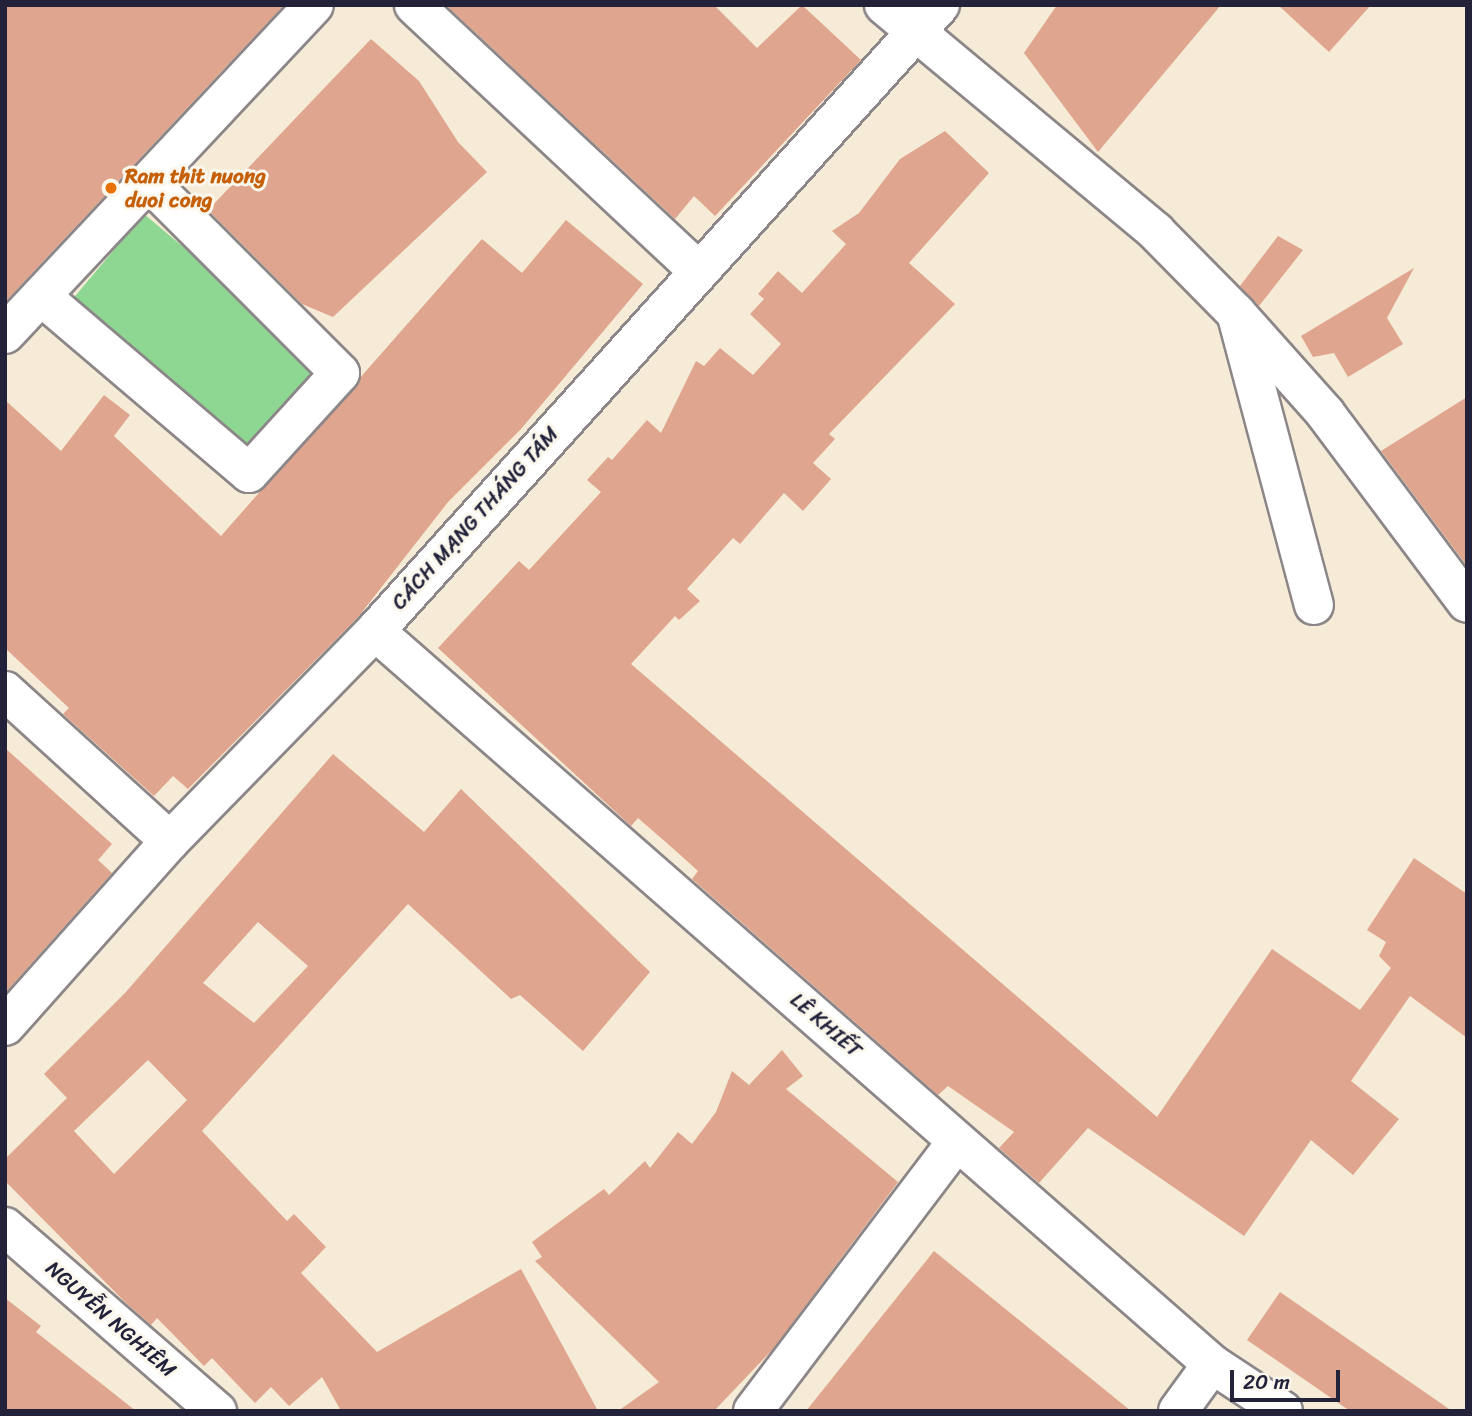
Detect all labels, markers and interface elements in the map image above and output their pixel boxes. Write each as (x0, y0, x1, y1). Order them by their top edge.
place label: Ram thit nuong duoi cong (125, 163, 265, 213)
marker: Ram thit nuong duoi cong (103, 180, 119, 196)
street label: CÁCH MẠNG THÁNG TÁM (386, 421, 564, 615)
street label: LÊ KHIẾT (785, 987, 867, 1063)
street label: NGUYỄN NGHIÊM (41, 1256, 181, 1382)
scale bar (1234, 1356, 1344, 1400)
text: 20 m (1243, 1363, 1290, 1401)

